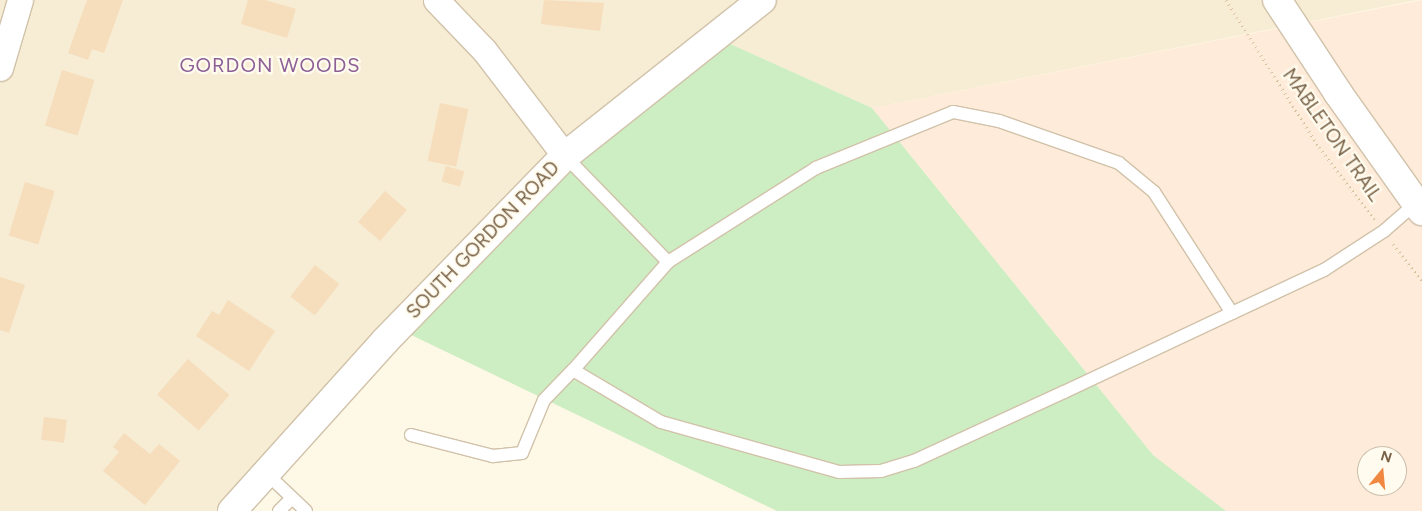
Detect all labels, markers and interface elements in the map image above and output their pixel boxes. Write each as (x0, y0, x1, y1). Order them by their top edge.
district label: GORDON WOODS (178, 53, 362, 77)
street label: MABLETON TRAIL (1278, 64, 1386, 206)
street label: SOUTH GORDON ROAD (402, 157, 564, 323)
north arrow (1357, 446, 1407, 496)
text: N (1379, 447, 1394, 467)

